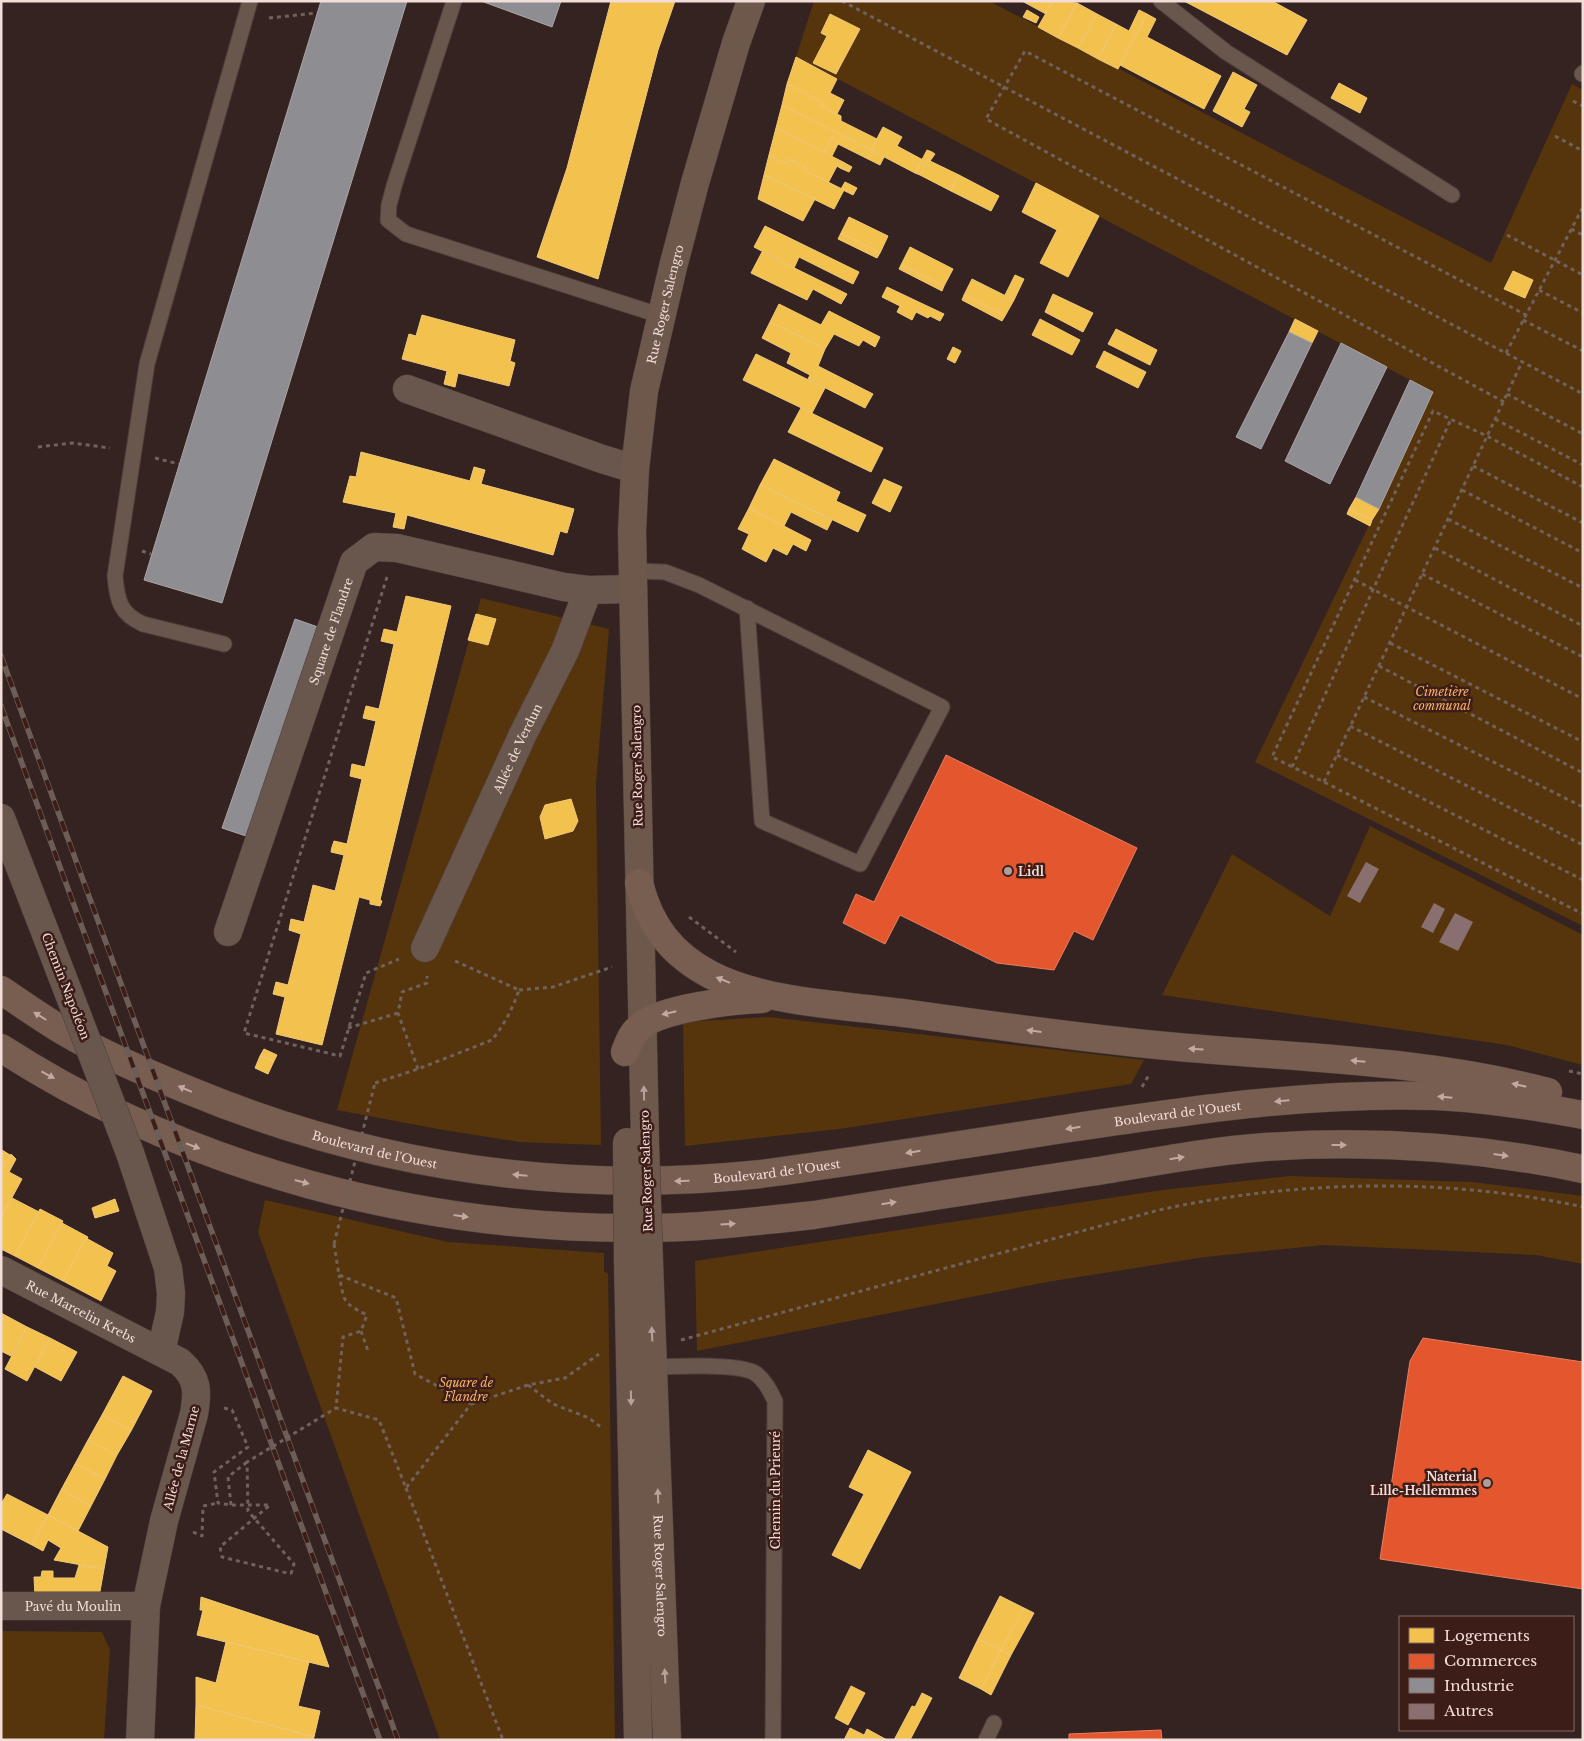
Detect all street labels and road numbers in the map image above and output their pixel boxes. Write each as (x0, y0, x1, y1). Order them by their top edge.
street label: Rue Roger Salengro (643, 243, 686, 365)
street label: Square de Flandre (305, 575, 356, 686)
street label: Allée de Verdun (489, 701, 545, 796)
street label: Rue Roger Salengro (628, 705, 646, 827)
street label: Chemin Napoléon (39, 930, 93, 1042)
street label: Boulevard de l'Ouest (1113, 1097, 1242, 1129)
street label: Rue Roger Salengro (636, 1110, 656, 1232)
street label: Boulevard de l'Ouest (311, 1127, 439, 1171)
street label: Boulevard de l'Ouest (713, 1155, 842, 1186)
street label: Rue Marcelin Krebs (24, 1277, 138, 1346)
street label: Allée de la Marne (160, 1404, 202, 1513)
street label: Chemin du Prieuré (768, 1431, 783, 1549)
street label: Rue Roger Salengro (651, 1514, 671, 1637)
street label: Pavé du Moulin (25, 1599, 121, 1614)

